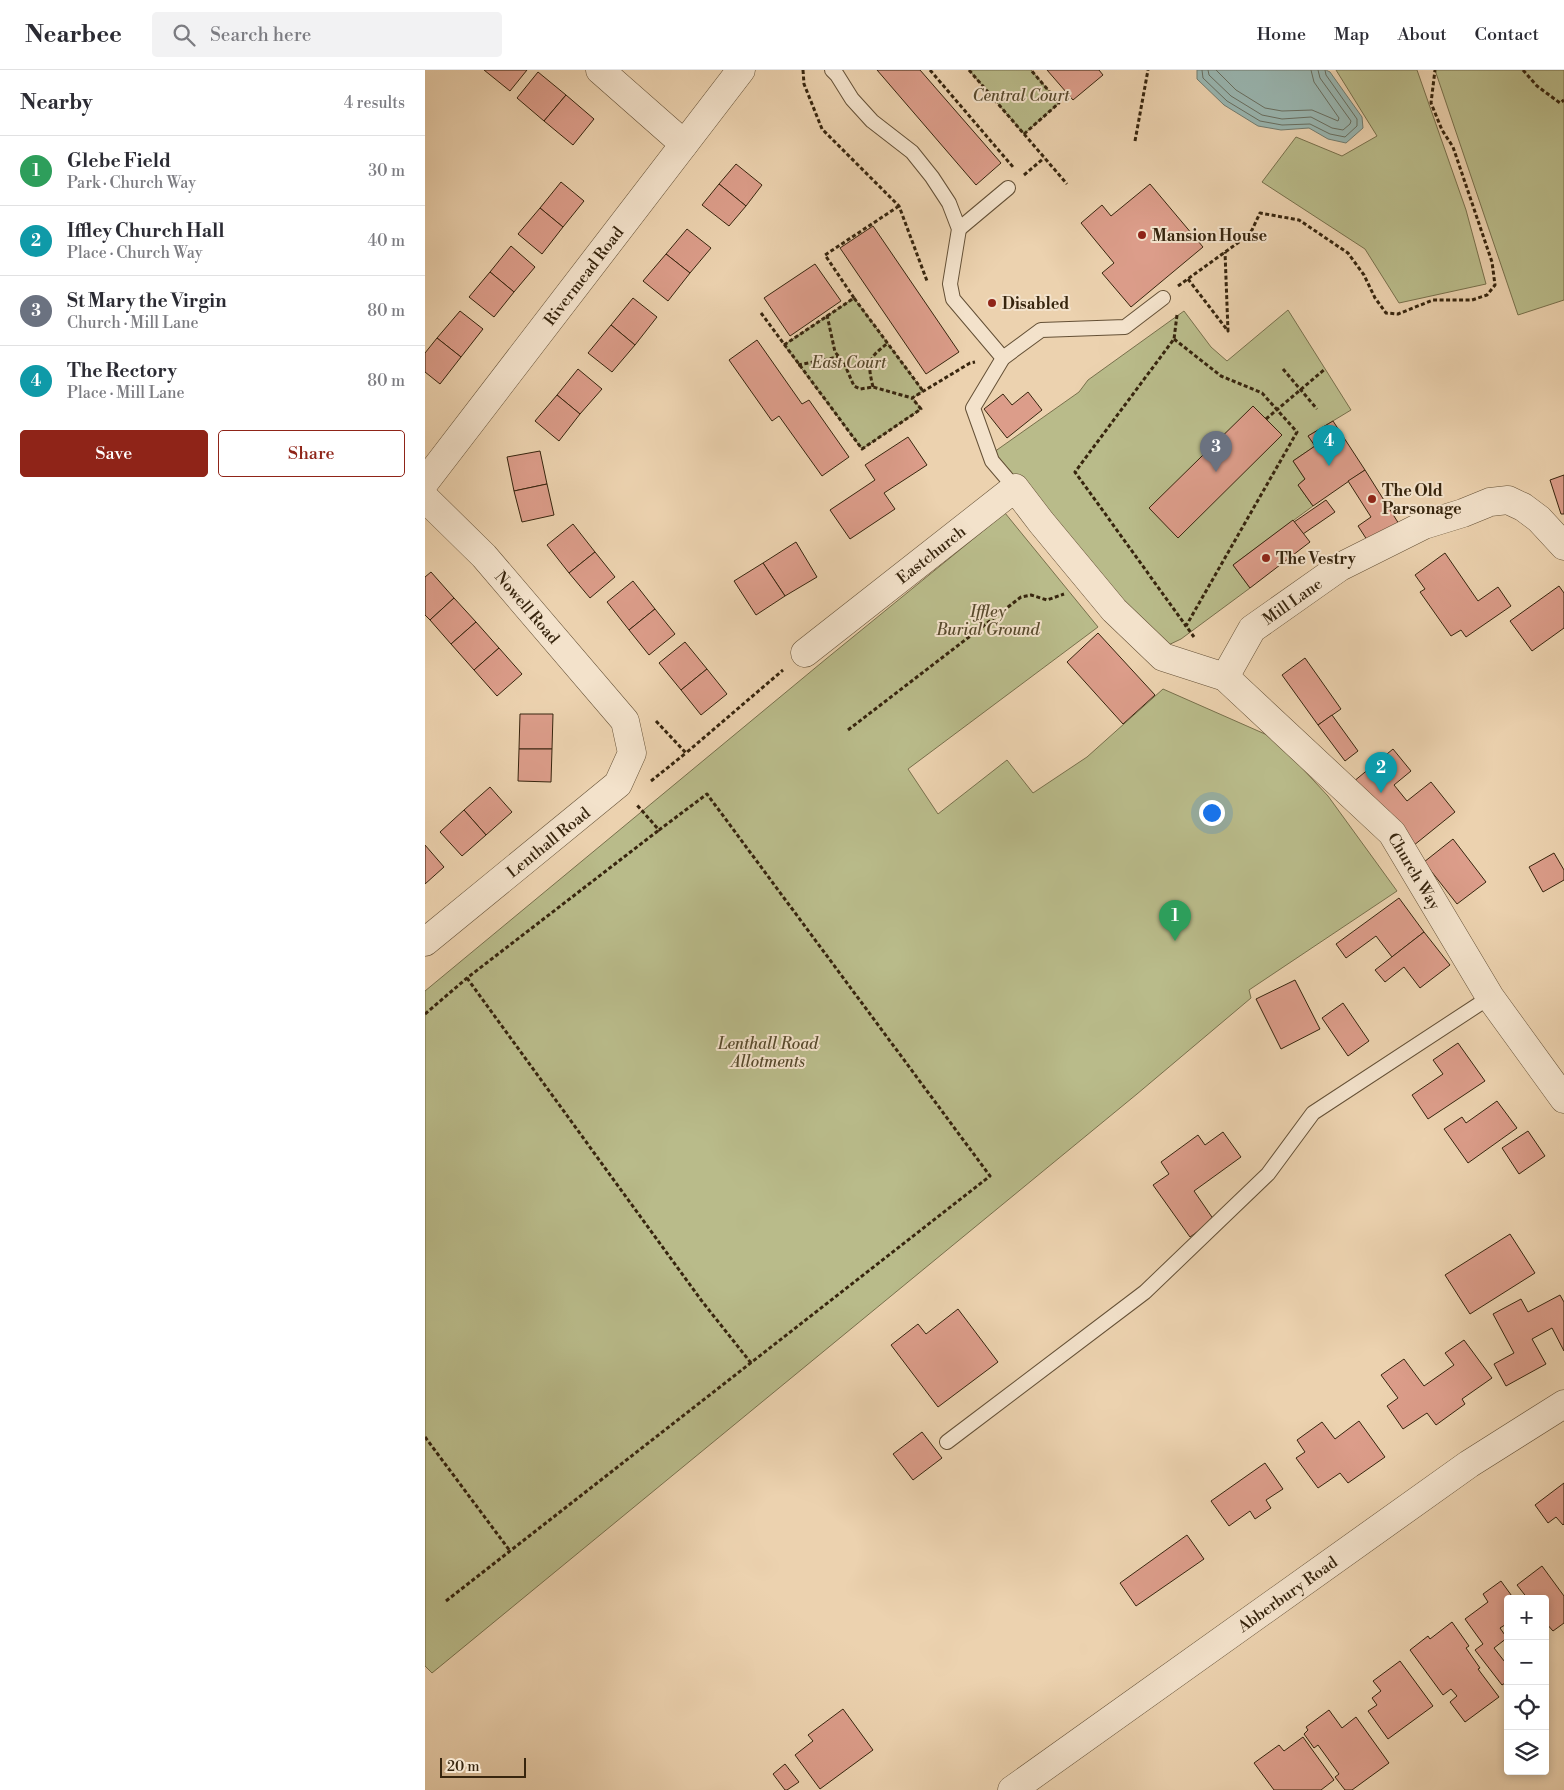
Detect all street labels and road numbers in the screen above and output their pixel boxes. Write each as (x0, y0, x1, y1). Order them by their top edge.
street label: Rivermead Road (540, 223, 628, 330)
street label: Eastchurch (893, 521, 970, 588)
street label: Nowell Road (490, 567, 564, 648)
street label: Mill Lane (1259, 574, 1326, 630)
street label: Lenthall Road (503, 803, 594, 883)
street label: Church Way (1383, 829, 1445, 914)
street label: Abberbury Road (1233, 1552, 1342, 1637)

